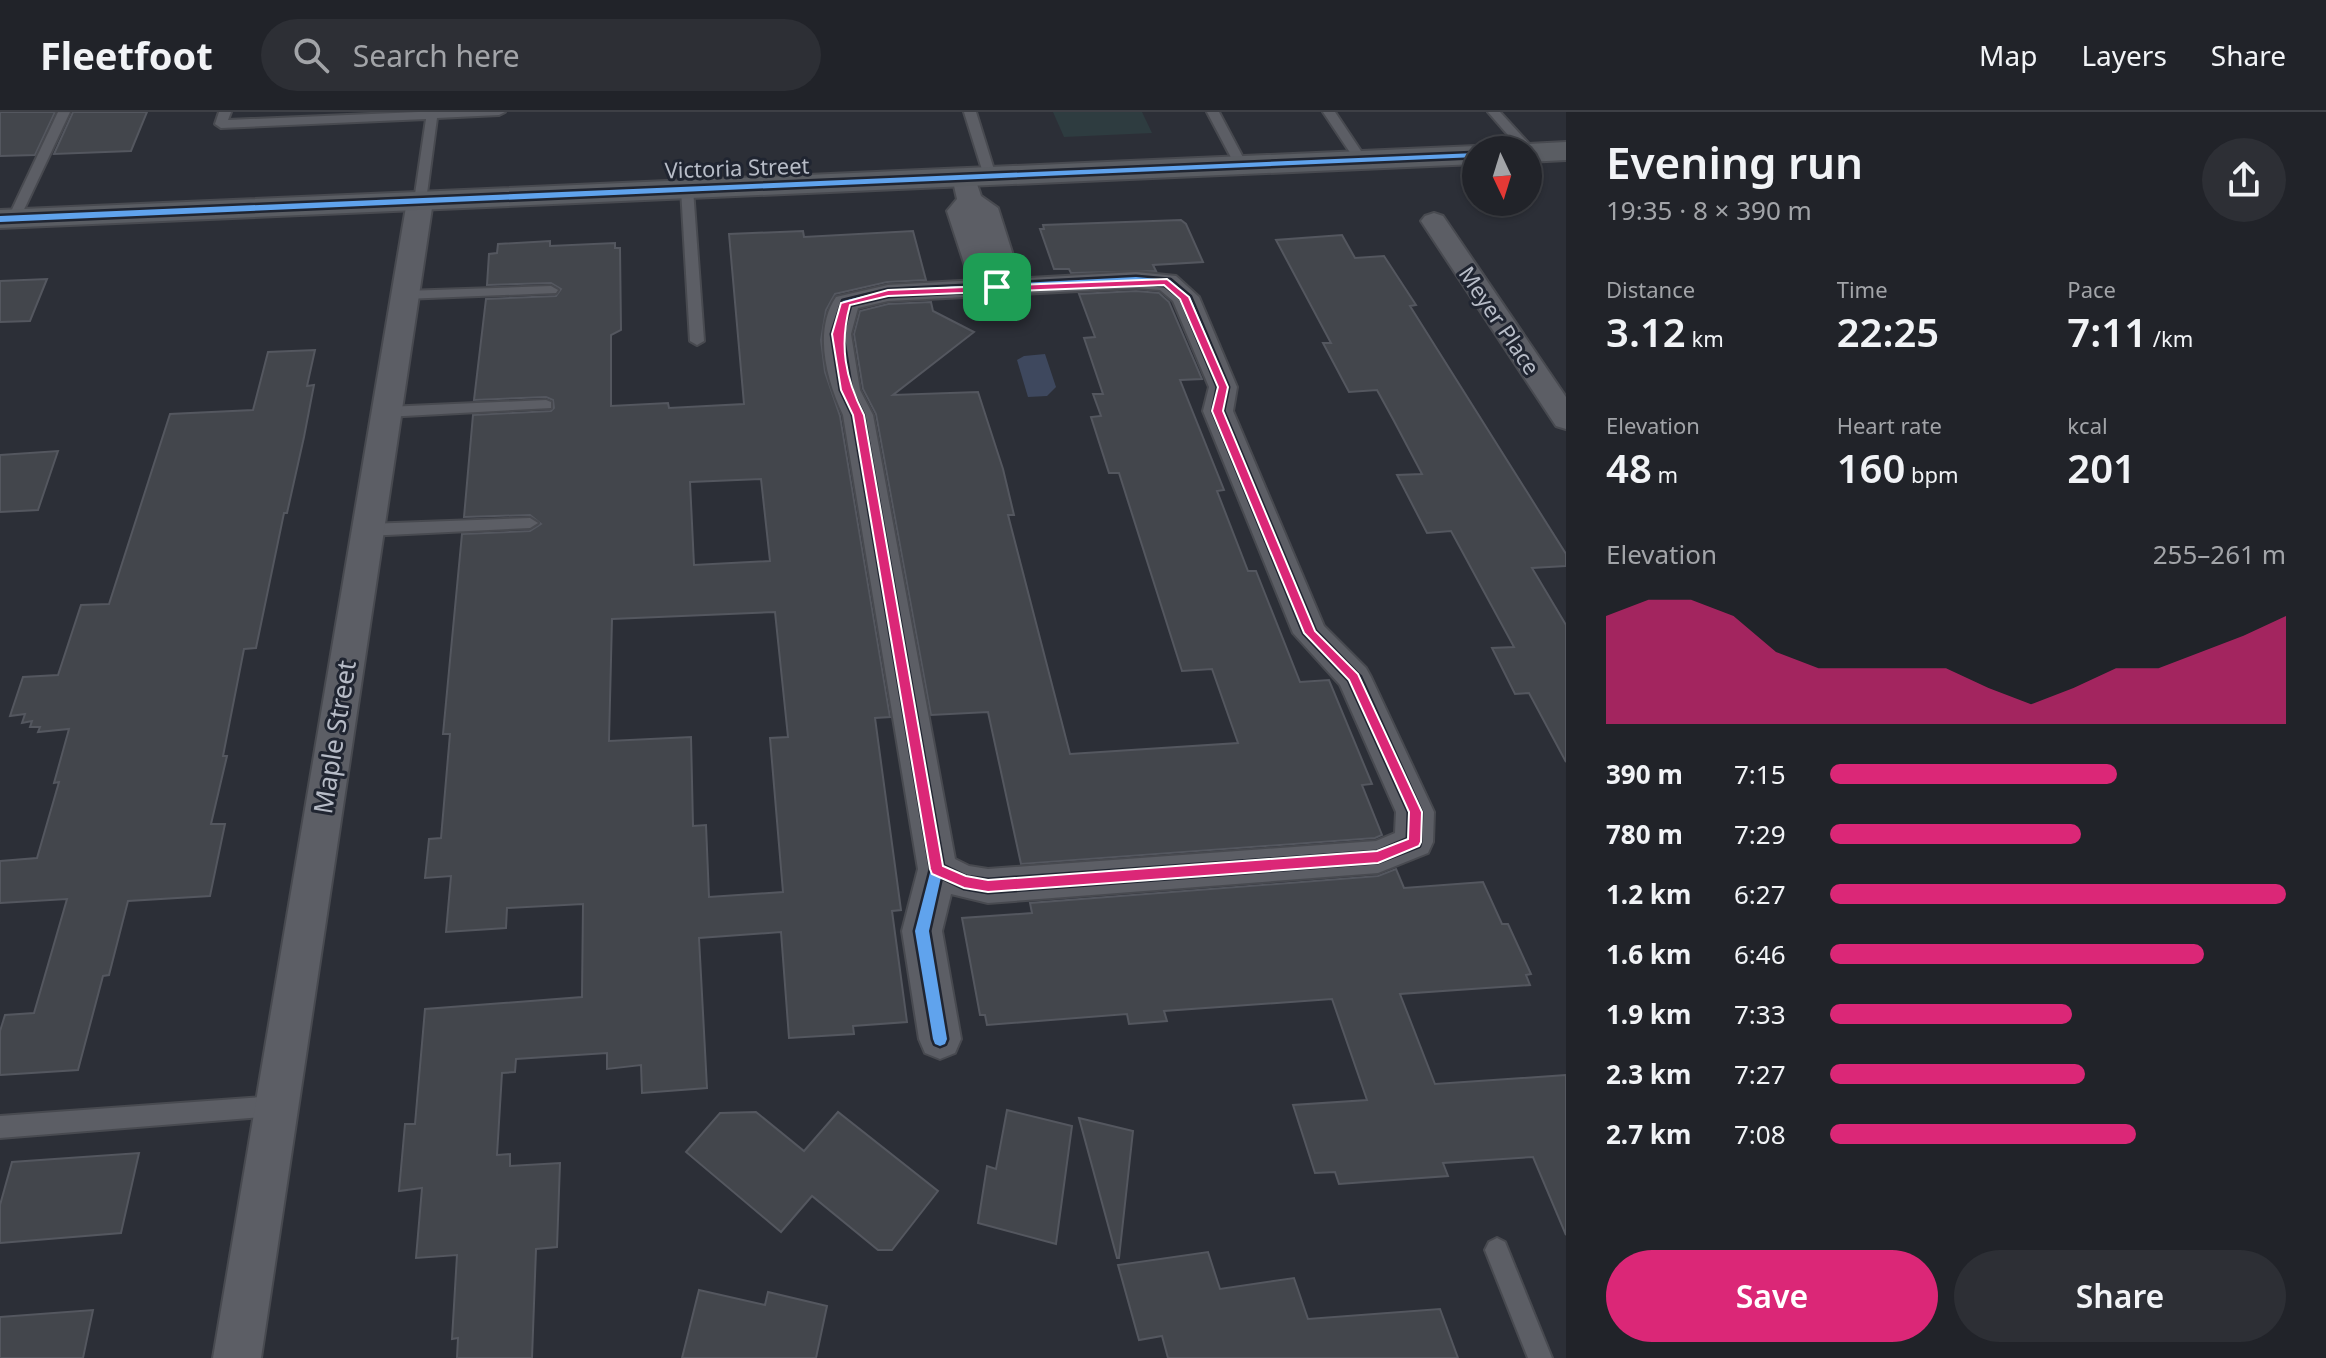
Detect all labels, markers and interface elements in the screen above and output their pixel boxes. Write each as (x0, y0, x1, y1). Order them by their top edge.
search box (261, 19, 821, 91)
text: Fleetfoot (40, 29, 213, 81)
icon: search (289, 33, 333, 77)
text: Search here (353, 35, 520, 76)
text: Map (1979, 36, 2037, 74)
text: Layers (2081, 36, 2167, 74)
text: Share (2211, 36, 2286, 74)
text: Evening run (1606, 132, 1863, 192)
north arrow (1462, 136, 1542, 216)
map controls (1462, 136, 1542, 216)
button: share (2202, 138, 2286, 222)
street label: Victoria Street (664, 149, 810, 185)
text: 19:35 · 8 × 390 m (1606, 192, 1812, 228)
pin (963, 253, 1031, 321)
street label: Meyer Place (1453, 260, 1547, 380)
icon: arrive (975, 265, 1019, 309)
text: Distance (1606, 274, 1695, 304)
text: Time (1837, 274, 1888, 304)
text: Pace (2067, 274, 2116, 304)
text: 3.12 (1606, 304, 1686, 359)
text: 22:25 (1837, 304, 1939, 359)
text: 7:11 (2067, 304, 2147, 359)
text: km (1686, 323, 1724, 353)
text: /km (2147, 323, 2193, 353)
text: Elevation (1606, 410, 1700, 440)
text: Heart rate (1837, 410, 1942, 440)
text: kcal (2067, 410, 2108, 440)
text: 48 (1606, 440, 1652, 495)
text: 160 (1837, 440, 1905, 495)
text: 201 (2067, 440, 2136, 495)
text: m (1652, 459, 1678, 489)
text: bpm (1905, 459, 1959, 489)
text: Elevation (1606, 536, 1717, 572)
text: 255–261 m (2153, 536, 2286, 572)
street label: Maple Street (304, 658, 364, 816)
text: 390 m (1606, 756, 1683, 792)
text: 7:15 (1734, 756, 1786, 792)
text: 780 m (1606, 816, 1683, 852)
text: 7:29 (1734, 816, 1786, 852)
text: 1.2 km (1606, 876, 1691, 912)
text: 6:27 (1734, 876, 1786, 912)
text: 1.6 km (1606, 936, 1691, 972)
text: 6:46 (1734, 936, 1786, 972)
text: 1.9 km (1606, 996, 1691, 1032)
text: 7:33 (1734, 996, 1786, 1032)
text: 2.3 km (1606, 1056, 1691, 1092)
text: 7:27 (1734, 1056, 1786, 1092)
text: 2.7 km (1606, 1116, 1691, 1152)
text: 7:08 (1734, 1116, 1786, 1152)
button: Save (1606, 1250, 1938, 1342)
button: Share (1954, 1250, 2286, 1342)

